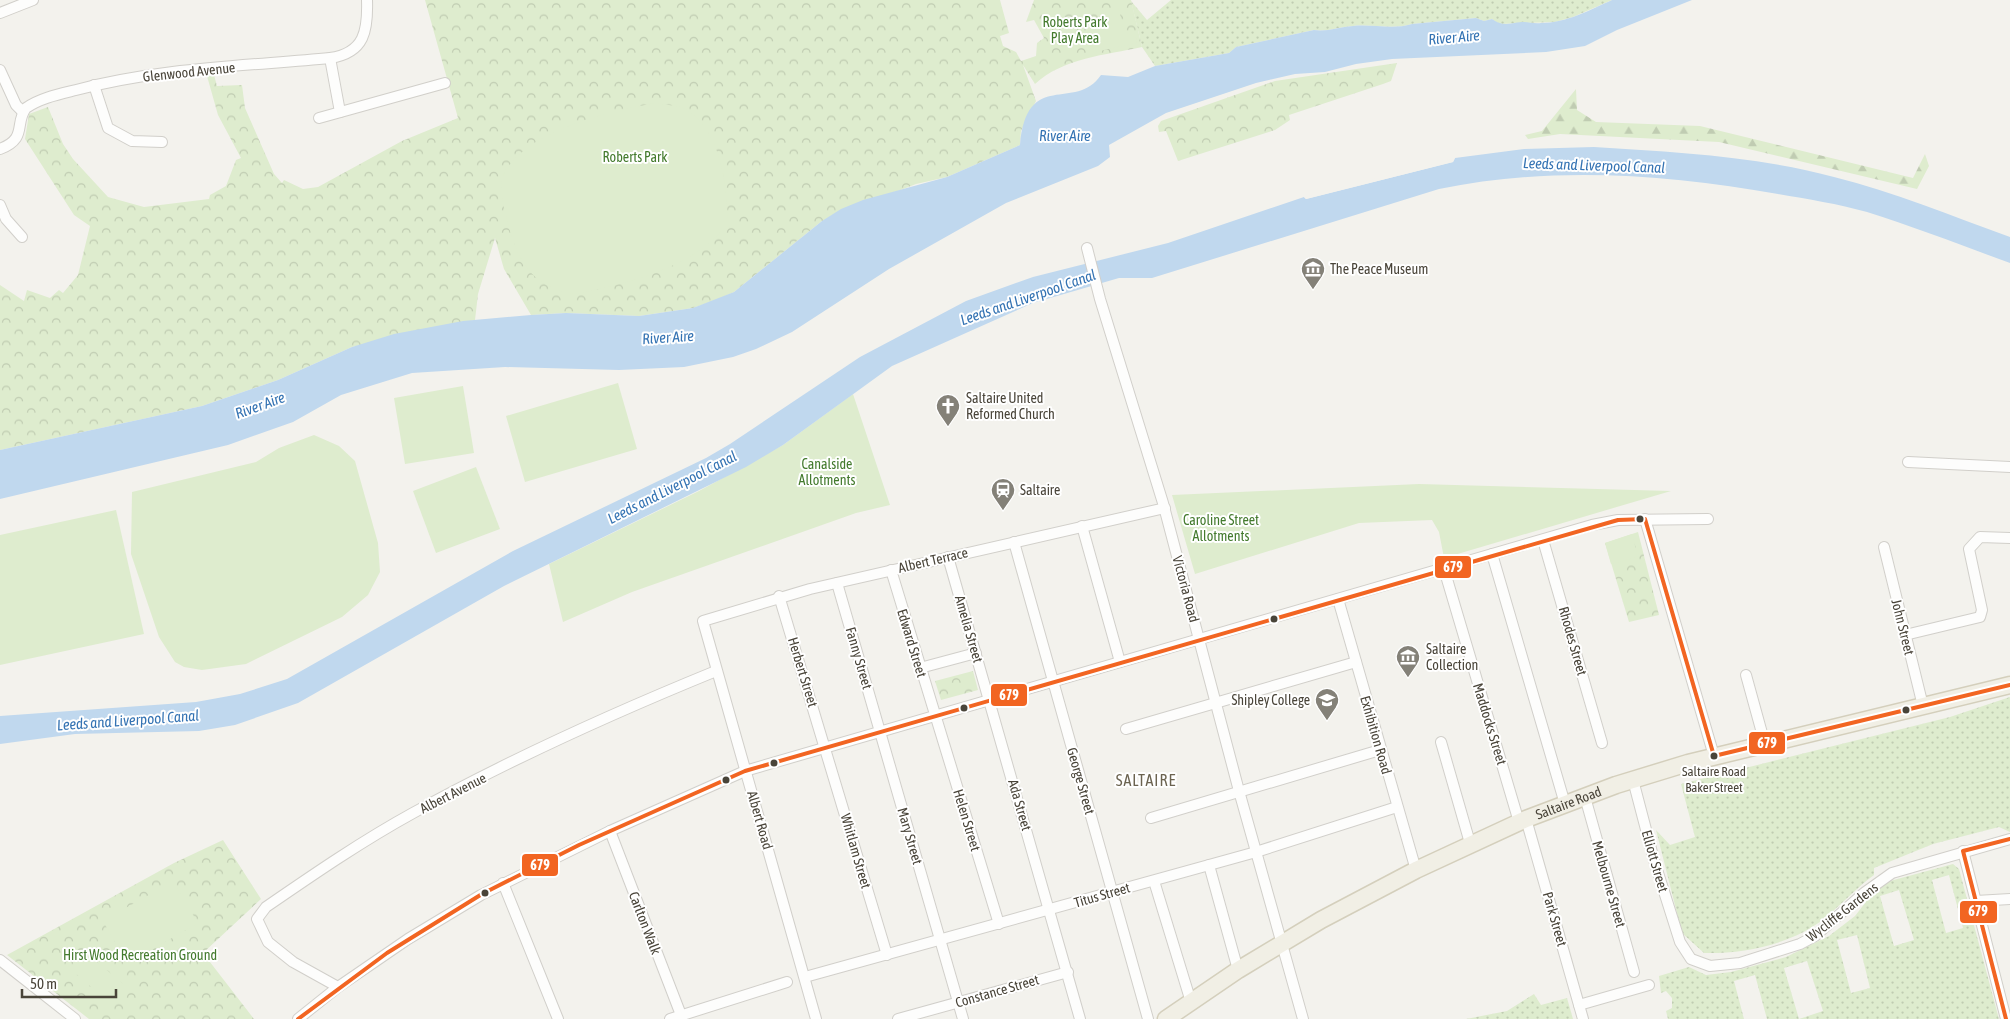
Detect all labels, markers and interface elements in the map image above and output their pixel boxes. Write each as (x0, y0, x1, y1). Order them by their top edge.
park label: Roberts Park Play Area (1043, 14, 1107, 46)
water label: River Aire (1427, 26, 1481, 48)
street label: Glenwood Avenue (142, 59, 236, 85)
water label: River Aire (1039, 127, 1091, 144)
park label: Roberts Park (603, 149, 667, 165)
water label: Leeds and Liverpool Canal (1523, 154, 1665, 176)
museum icon: The Peace Museum (1300, 256, 1326, 290)
place label: The Peace Museum (1330, 261, 1428, 277)
water label: Leeds and Liverpool Canal (958, 266, 1098, 328)
water label: River Aire (642, 327, 695, 347)
water label: River Aire (233, 388, 287, 422)
place label: Saltaire United Reformed Church (966, 390, 1055, 422)
church icon: Saltaire United Reformed Church (935, 393, 961, 427)
water label: Leeds and Liverpool Canal (605, 447, 739, 527)
park label: Canalside Allotments (799, 456, 856, 488)
station icon: Saltaire (990, 477, 1016, 511)
place label: Saltaire (1020, 482, 1060, 498)
park label: Caroline Street Allotments (1183, 512, 1259, 544)
unlabelled marker (1635, 514, 1645, 524)
street label: Albert Terrace (897, 544, 969, 576)
street label: Victoria Road (1169, 554, 1203, 624)
line badge: 679 (1434, 555, 1472, 579)
text: 679 (1443, 559, 1463, 575)
street label: Amelia Street (952, 593, 986, 665)
street label: John Street (1888, 597, 1918, 657)
street label: Rhodes Street (1556, 605, 1590, 677)
street label: Edward Street (894, 607, 930, 679)
unlabelled marker (1269, 614, 1279, 624)
street label: Fanny Street (843, 625, 875, 691)
street label: Herbert Street (785, 635, 821, 709)
place label: Saltaire Collection (1426, 641, 1478, 673)
museum icon: Saltaire Collection (1395, 644, 1421, 678)
street label: Maddocks Street (1470, 681, 1510, 767)
line badge: 679 (990, 683, 1028, 707)
text: 679 (999, 687, 1019, 703)
school or university icon: Shipley College (1314, 687, 1340, 721)
place label: Shipley College (1231, 692, 1310, 708)
street label: Exhibition Road (1357, 694, 1395, 776)
unlabelled marker (959, 703, 969, 713)
unlabelled marker (1901, 705, 1911, 715)
water label: Leeds and Liverpool Canal (56, 707, 200, 733)
line badge: 679 (1748, 731, 1786, 755)
text: 679 (1757, 735, 1777, 751)
street label: George Street (1064, 746, 1098, 816)
marker: Saltaire Road Baker Street (1709, 751, 1719, 761)
unlabelled marker (769, 758, 779, 768)
place label: Saltaire Road Baker Street (1682, 764, 1746, 795)
street label: Albert Avenue (417, 769, 489, 817)
district label: SALTAIRE (1116, 771, 1176, 789)
unlabelled marker (721, 775, 731, 785)
street label: Ada Street (1005, 777, 1035, 833)
street label: Saltaire Road (1533, 783, 1604, 823)
street label: Helen Street (950, 787, 984, 853)
street label: Albert Road (744, 789, 776, 851)
street label: Mary Street (894, 806, 926, 866)
street label: Whitlam Street (838, 812, 874, 890)
street label: Elliott Street (1639, 828, 1671, 894)
street label: Melbourne Street (1589, 839, 1629, 929)
line badge: 679 (521, 853, 559, 877)
text: 679 (530, 857, 550, 873)
street label: Titus Street (1072, 879, 1132, 911)
street label: Wycliffe Gardens (1803, 879, 1881, 945)
unlabelled marker (480, 888, 490, 898)
street label: Carlton Walk (626, 889, 664, 957)
street label: Park Street (1540, 890, 1570, 948)
line badge: 679 (1959, 900, 1998, 924)
text: 679 (1968, 903, 1988, 919)
park label: Hirst Wood Recreation Ground (63, 947, 217, 963)
scale bar (22, 966, 116, 998)
street label: Constance Street (953, 971, 1041, 1011)
text: 50 m (30, 975, 57, 992)

